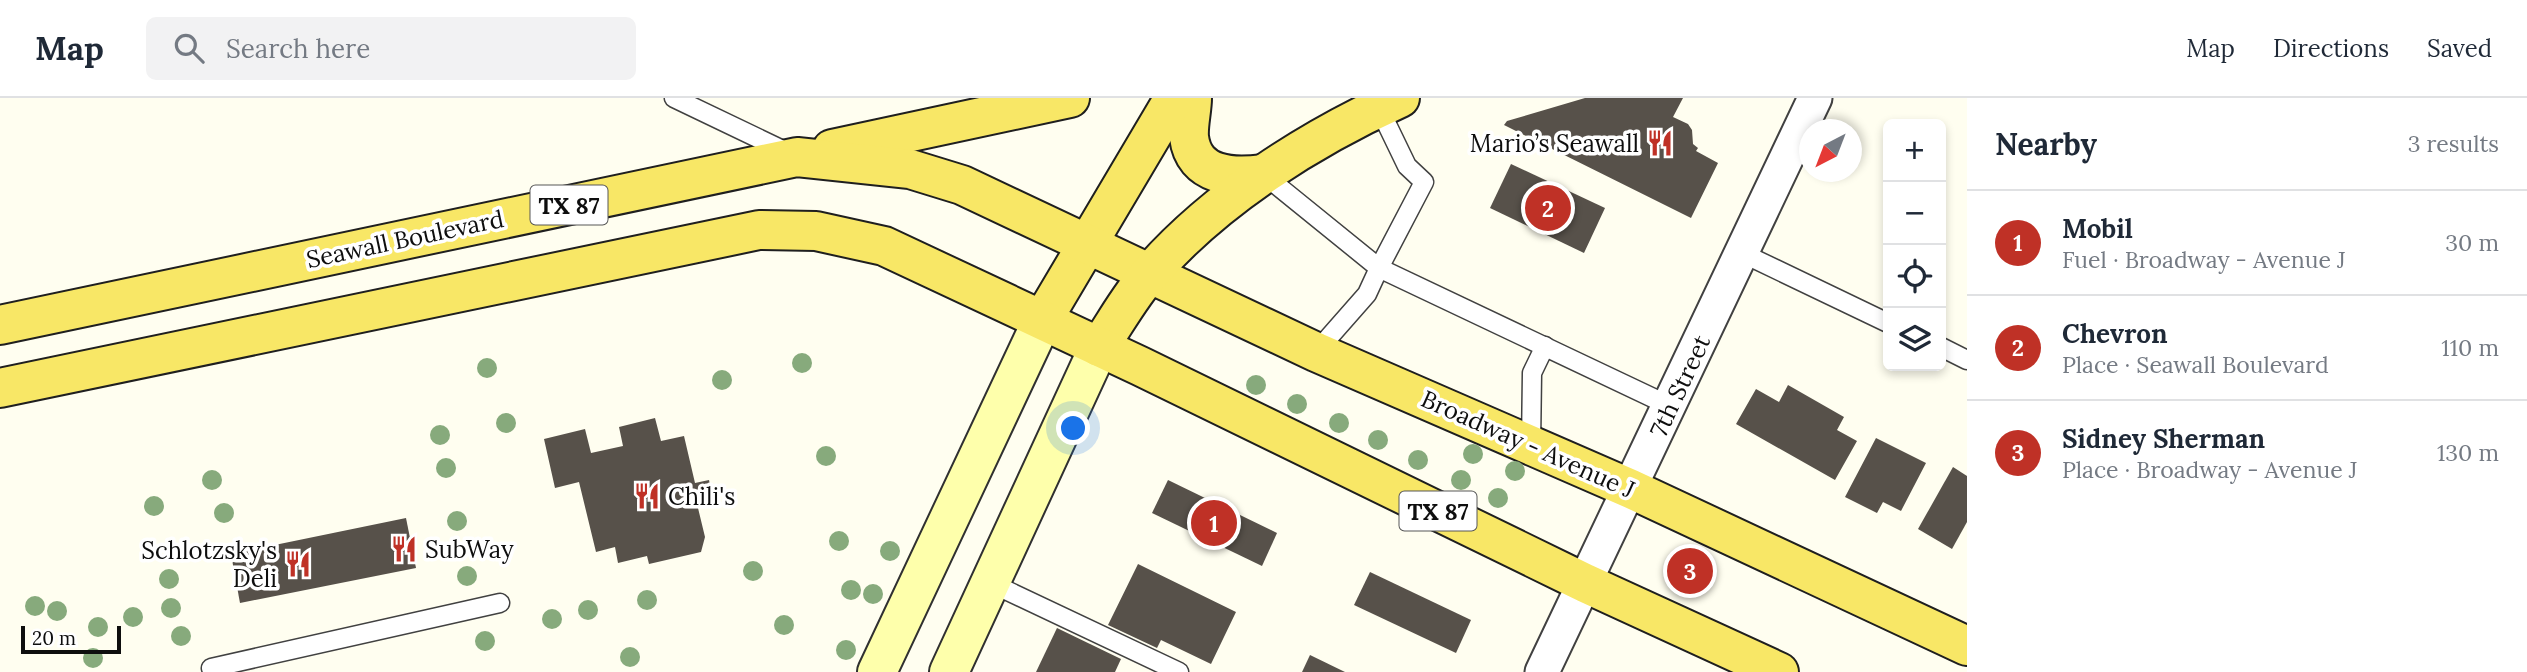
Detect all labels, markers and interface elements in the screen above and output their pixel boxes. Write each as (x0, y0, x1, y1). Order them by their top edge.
search box (146, 17, 636, 80)
text: Map (35, 27, 104, 69)
icon: search (170, 29, 208, 67)
text: Search here (226, 32, 370, 65)
text: Map (2186, 33, 2235, 64)
text: Directions (2273, 33, 2389, 64)
text: Saved (2427, 33, 2492, 64)
north arrow (1799, 119, 1862, 182)
map controls (1883, 119, 1946, 371)
button: + (1883, 119, 1946, 182)
text: Nearby (1995, 125, 2097, 163)
place label: Mario’s Seawall (1470, 128, 1639, 159)
restaurant icon: Mario’s Seawall (1645, 128, 1675, 158)
text: 3 results (2408, 129, 2499, 158)
pin: 2 (1525, 182, 1571, 234)
button: − (1883, 182, 1946, 245)
road number: TX 87 (530, 186, 608, 225)
street label: Seawall Boulevard (304, 203, 506, 275)
text: Mobil (2062, 212, 2133, 245)
text: 1 (2013, 228, 2023, 257)
text: 30 m (2445, 228, 2499, 257)
button: locate (1883, 245, 1946, 308)
text: Fuel · Broadway - Avenue J (2062, 245, 2346, 274)
button: layers (1883, 308, 1946, 371)
text: Chevron (2062, 317, 2168, 350)
street label: 7th Street (1643, 329, 1717, 442)
text: 2 (2012, 333, 2024, 362)
text: 110 m (2441, 333, 2499, 362)
text: Place · Seawall Boulevard (2062, 350, 2329, 379)
street label: Broadway - Avenue J (1416, 383, 1640, 505)
your location (1056, 411, 1090, 445)
text: Sidney Sherman (2062, 422, 2265, 455)
text: 3 (2012, 438, 2024, 467)
text: 130 m (2437, 438, 2499, 467)
text: Place · Broadway - Avenue J (2062, 455, 2357, 484)
restaurant icon: Chili's (632, 481, 662, 511)
place label: Chili's (668, 481, 735, 512)
road number: TX 87 (1400, 492, 1476, 530)
pin: 1 (1191, 497, 1237, 549)
restaurant icon: SubWay (389, 534, 419, 564)
place label: SubWay (425, 534, 514, 565)
place label: Schlotzsky's Deli (141, 535, 277, 594)
pin: 3 (1667, 545, 1713, 597)
restaurant icon: Schlotzsky's Deli (283, 549, 313, 579)
scale bar (21, 623, 121, 655)
text: 20 m (32, 626, 76, 650)

